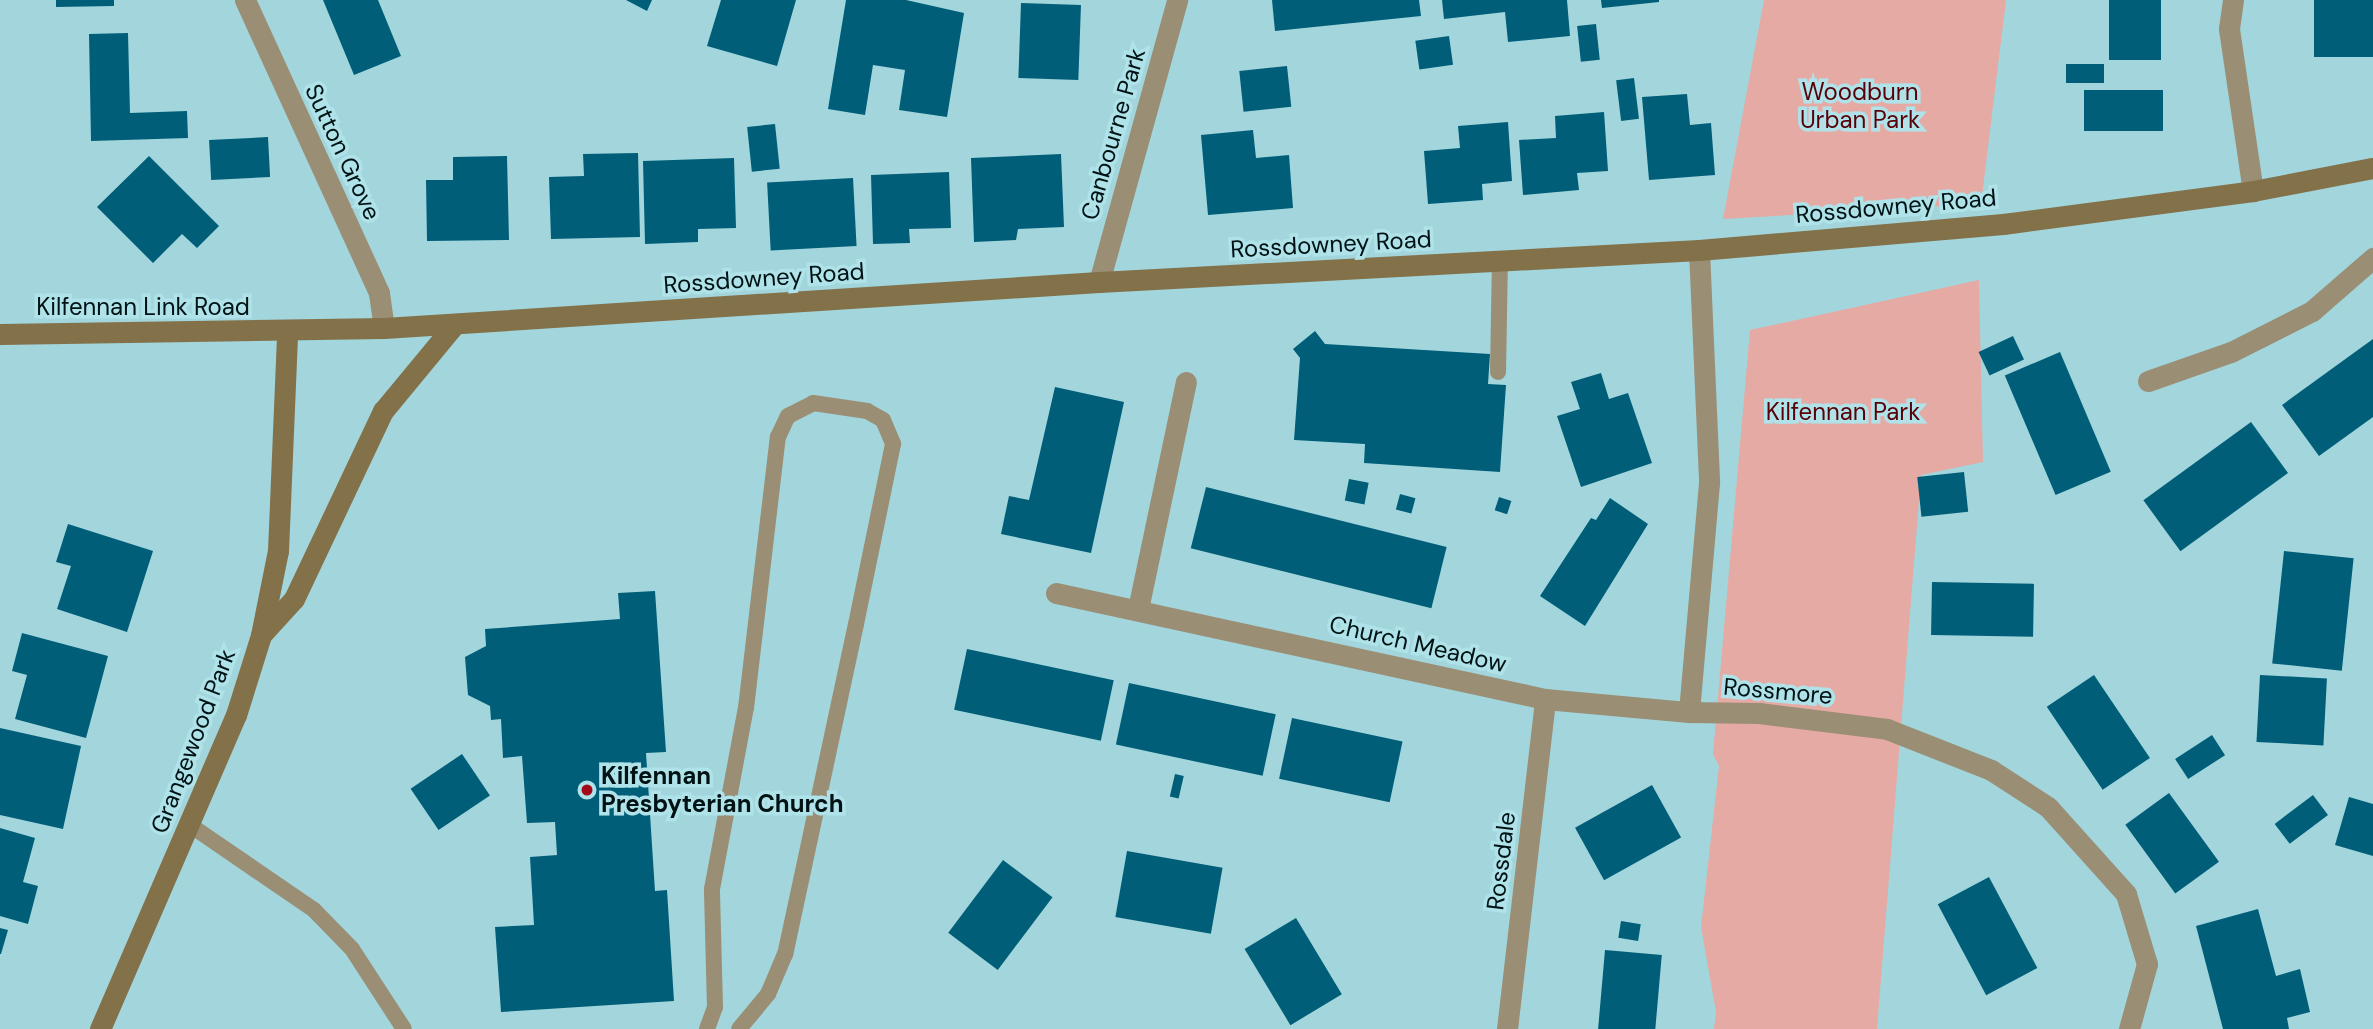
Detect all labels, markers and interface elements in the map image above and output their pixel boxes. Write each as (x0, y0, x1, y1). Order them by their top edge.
street label: Canbourne Park (1075, 45, 1151, 223)
park label: Woodburn Urban Park (1800, 78, 1920, 134)
street label: Sutton Grove (299, 80, 387, 224)
street label: Rossdowney Road (1794, 183, 1998, 229)
street label: Rossdowney Road (1230, 224, 1432, 264)
street label: Rossdowney Road (662, 257, 866, 299)
street label: Kilfennan Link Road (36, 293, 250, 321)
park label: Kilfennan Park (1766, 398, 1920, 426)
street label: Church Meadow (1327, 610, 1509, 678)
street label: Grangewood Park (145, 645, 241, 837)
street label: Rossmore (1722, 672, 1834, 710)
place label: Kilfennan Presbyterian Church (601, 762, 843, 818)
marker: Kilfennan Presbyterian Church (579, 782, 595, 798)
street label: Rossdale (1481, 810, 1521, 912)

